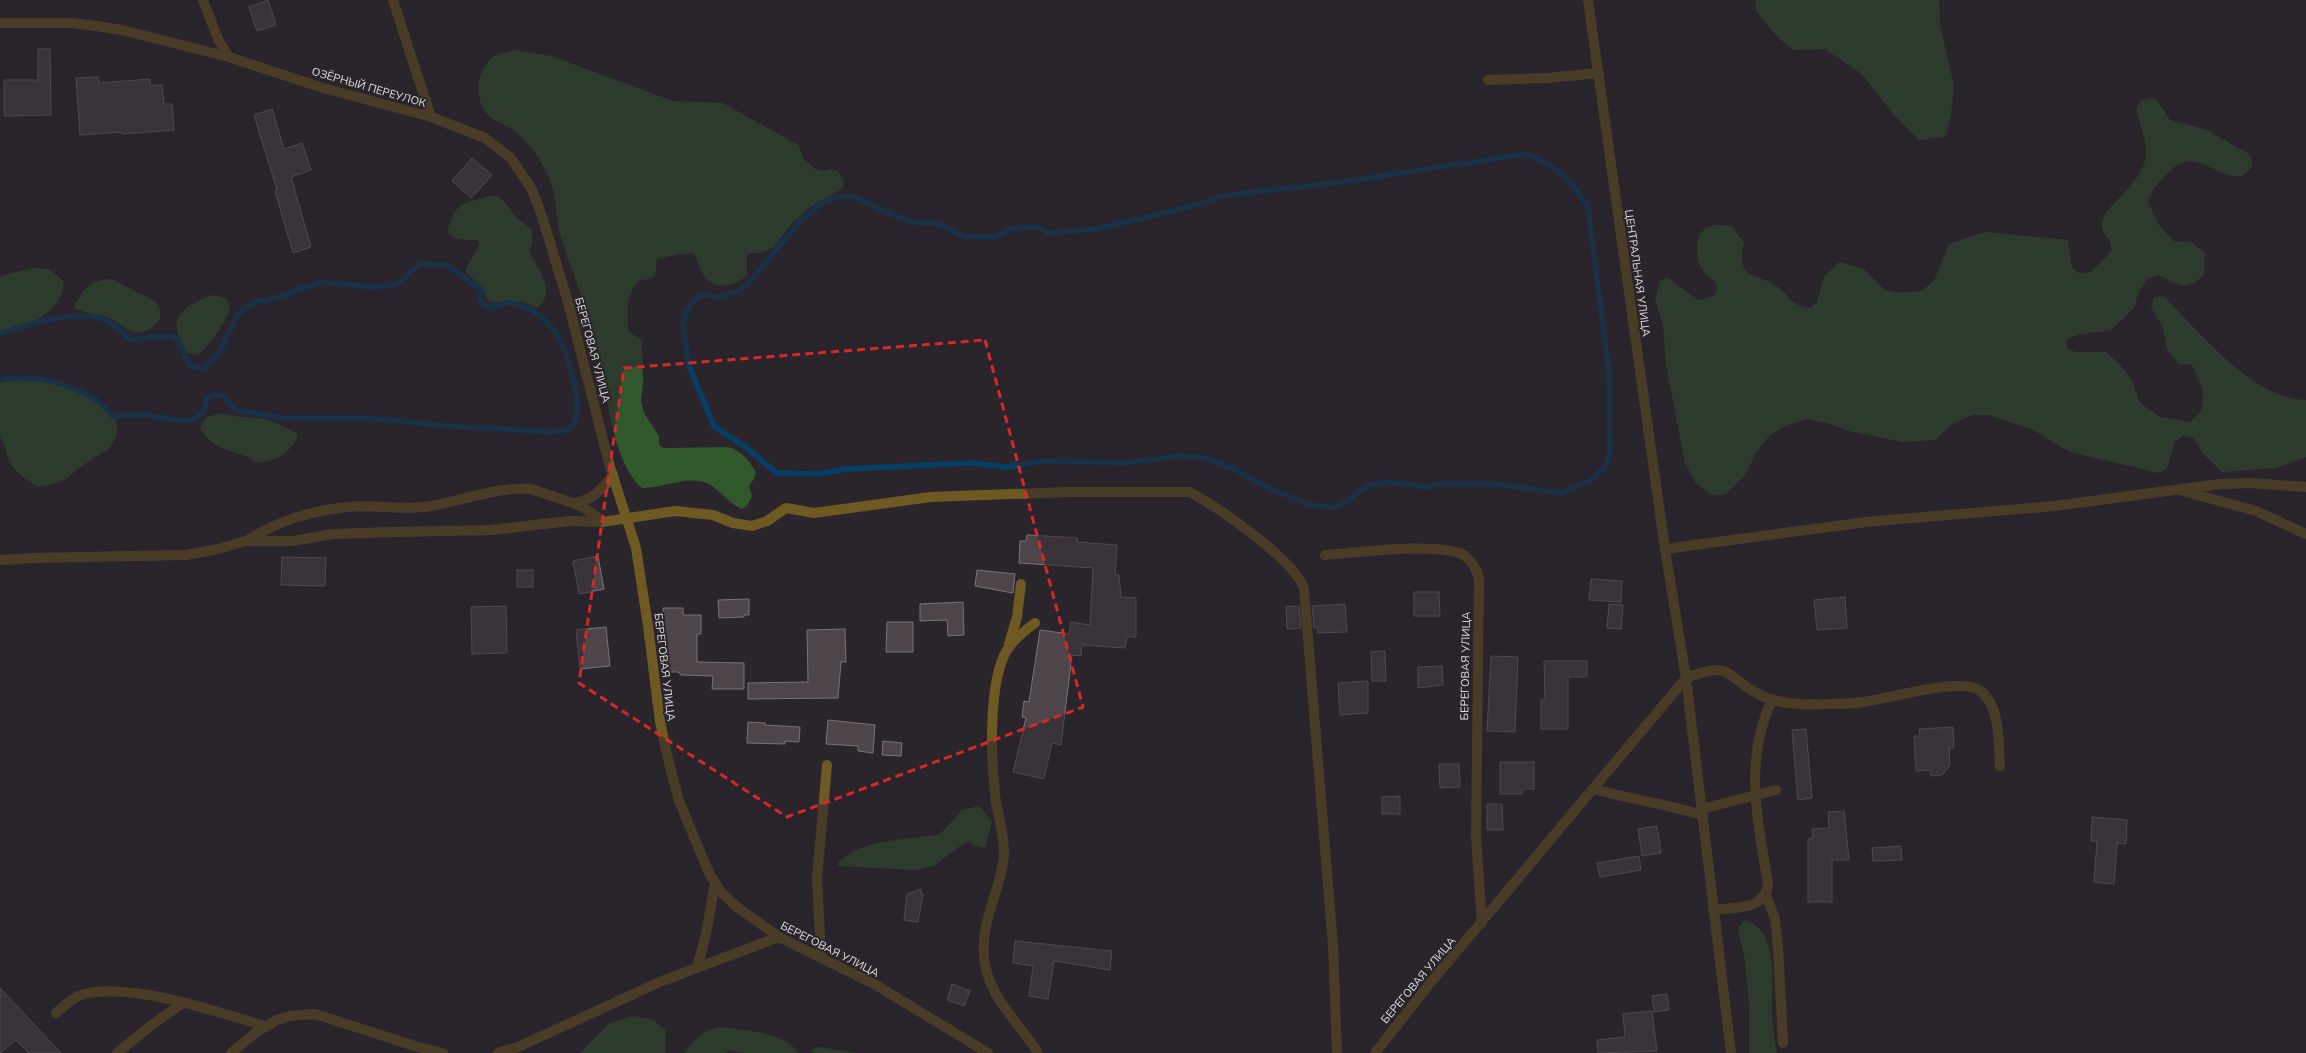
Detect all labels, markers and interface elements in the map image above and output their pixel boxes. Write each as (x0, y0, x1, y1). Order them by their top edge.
street label: ОЗЁРНЫЙ ПЕРЕУЛОК (310, 64, 429, 110)
street label: ЦЕНТРАЛЬНАЯ УЛИЦА (1622, 208, 1654, 338)
street label: БЕРЕГОВАЯ УЛИЦА (572, 296, 614, 404)
street label: БЕРЕГОВАЯ УЛИЦА (651, 612, 679, 722)
street label: БЕРЕГОВАЯ УЛИЦА (1457, 612, 1473, 720)
street label: БЕРЕГОВАЯ УЛИЦА (778, 918, 882, 980)
street label: БЕРЕГОВАЯ УЛИЦА (1378, 934, 1458, 1026)

